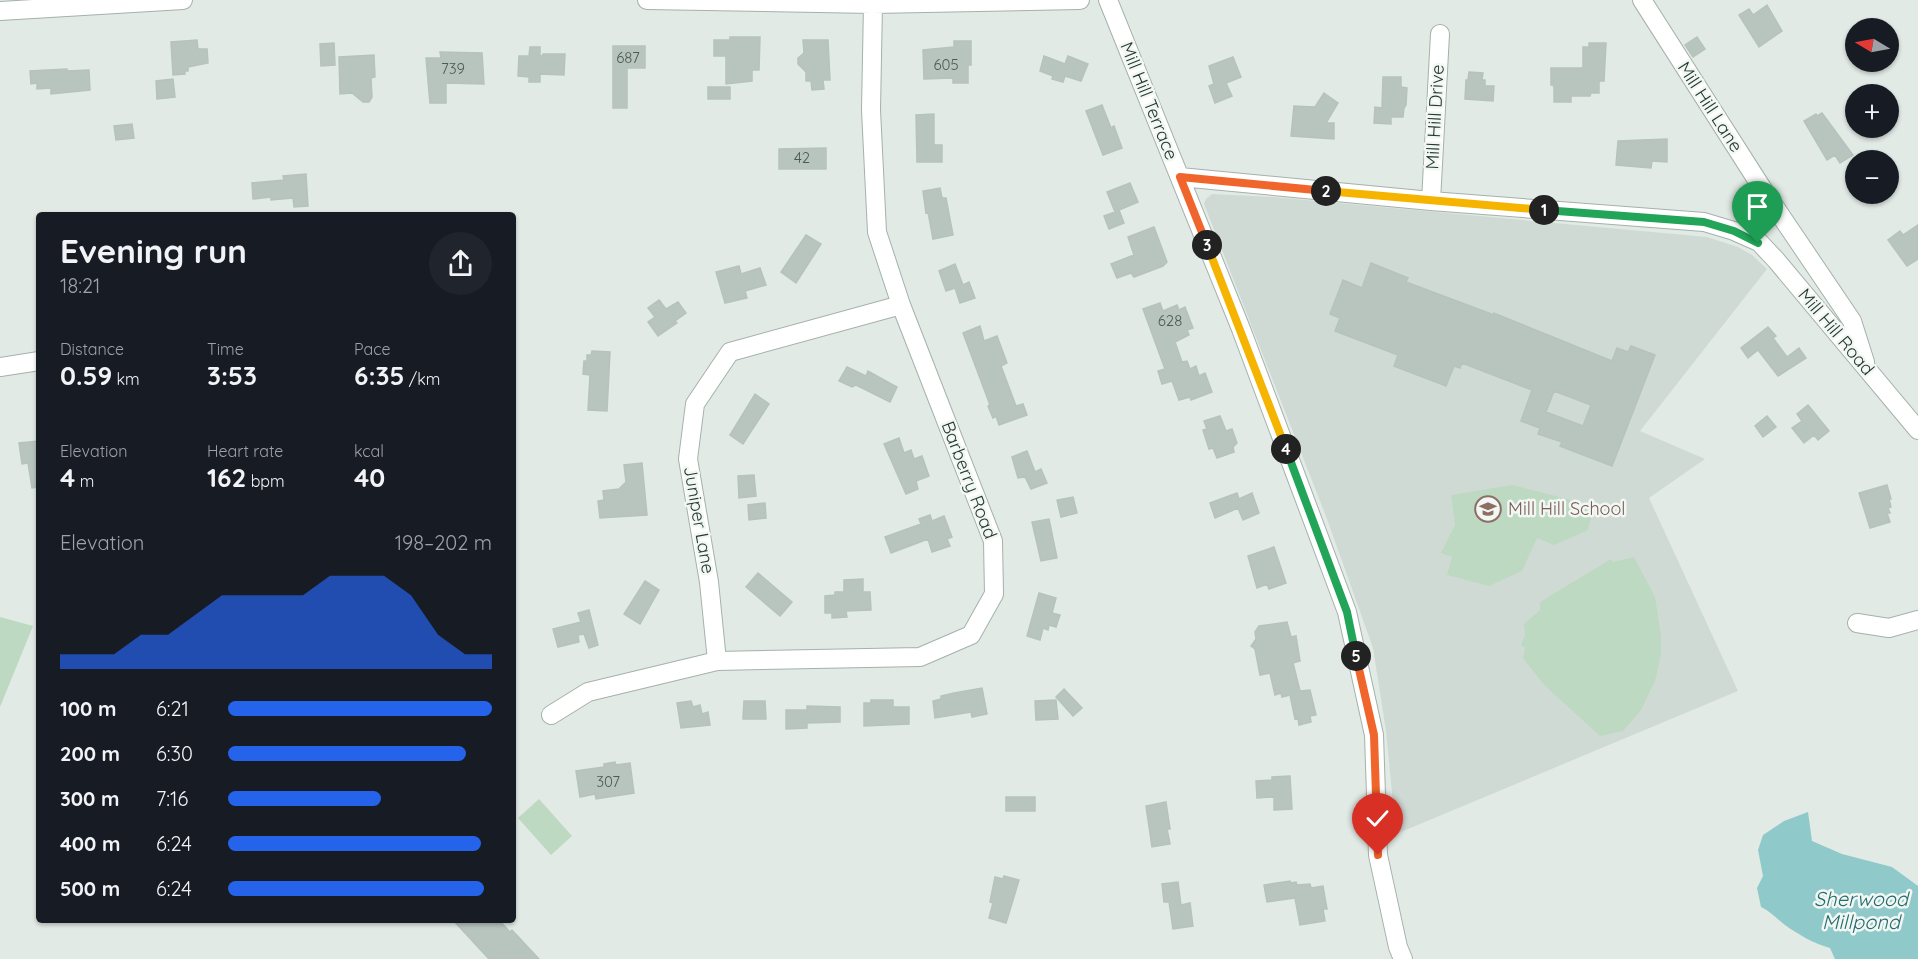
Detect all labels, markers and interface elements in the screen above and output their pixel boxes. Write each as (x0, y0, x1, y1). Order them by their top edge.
north arrow (1845, 18, 1899, 72)
map controls (1845, 18, 1899, 204)
street label: Mill Hill Terrace (1115, 39, 1184, 163)
house number: 687 (616, 48, 640, 67)
house number: 605 (933, 55, 959, 74)
street label: Mill Hill Lane (1673, 57, 1748, 156)
house number: 739 (441, 59, 465, 78)
street label: Mill Hill Drive (1420, 64, 1449, 170)
button: + (1845, 84, 1899, 138)
house number: 42 (794, 148, 810, 167)
button: − (1845, 150, 1899, 204)
pin: 2 (1311, 176, 1341, 206)
text: 2 (1321, 181, 1331, 201)
pin (1732, 181, 1783, 243)
icon: arrive (1741, 190, 1774, 223)
pin: 1 (1529, 195, 1559, 225)
text: 1 (1541, 200, 1547, 220)
text: Evening run (60, 230, 247, 271)
pin: 3 (1192, 230, 1222, 260)
button: share (429, 232, 492, 295)
text: 3 (1203, 235, 1211, 255)
text: 18:21 (60, 273, 100, 298)
street label: Mill Hill Road (1793, 283, 1879, 380)
house number: 628 (1158, 311, 1182, 330)
text: Distance (60, 339, 124, 359)
text: Time (207, 339, 244, 359)
text: Pace (354, 339, 390, 359)
text: 0.59 (60, 359, 112, 392)
text: 3:53 (207, 359, 257, 392)
text: 6:35 (354, 359, 404, 392)
text: km (112, 369, 140, 389)
text: /km (404, 369, 440, 389)
street label: Barberry Road (936, 418, 1002, 542)
pin: 4 (1271, 434, 1301, 464)
text: 4 (1281, 439, 1291, 459)
text: Elevation (60, 441, 127, 461)
text: Heart rate (207, 441, 283, 461)
text: kcal (354, 441, 384, 461)
text: 4 (60, 461, 75, 494)
text: 162 (207, 461, 246, 494)
text: 40 (354, 461, 385, 494)
street label: Juniper Lane (679, 464, 720, 575)
text: m (75, 471, 94, 491)
text: bpm (246, 471, 285, 491)
school or university icon: Mill Hill School (1473, 494, 1503, 524)
place label: Mill Hill School (1508, 497, 1626, 520)
text: Elevation (60, 530, 144, 555)
text: 198–202 m (395, 530, 492, 555)
pin: 5 (1341, 641, 1371, 671)
text: 5 (1351, 646, 1361, 666)
text: 100 m (60, 696, 116, 721)
text: 6:21 (156, 696, 189, 721)
text: 200 m (60, 741, 120, 766)
text: 6:30 (156, 741, 193, 766)
house number: 307 (596, 772, 620, 791)
text: 300 m (60, 786, 119, 811)
text: 7:16 (156, 786, 188, 811)
pin (1352, 793, 1403, 855)
icon: check (1361, 802, 1394, 835)
text: 400 m (60, 831, 120, 856)
text: 6:24 (156, 831, 192, 856)
text: 500 m (60, 876, 120, 901)
text: 6:24 (156, 876, 192, 901)
water label: Sherwood Millpond (1814, 886, 1911, 934)

